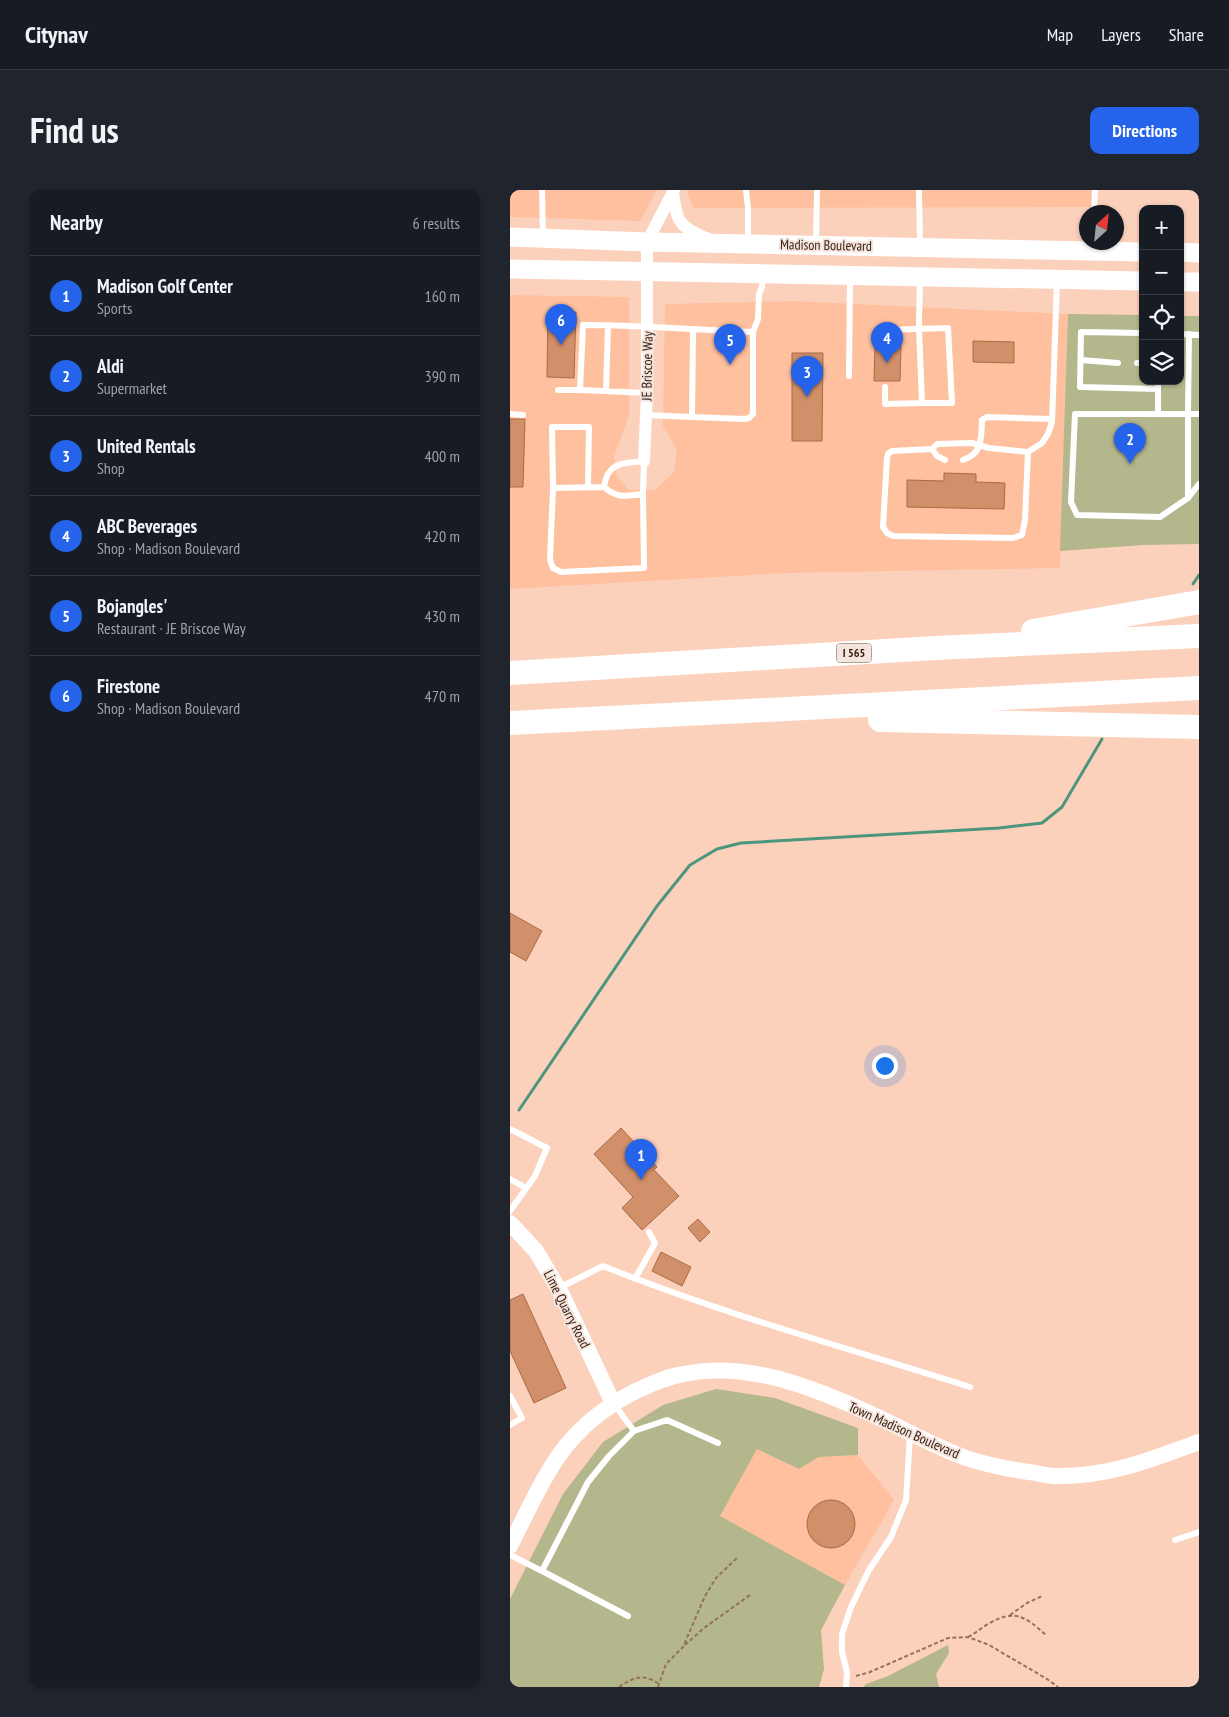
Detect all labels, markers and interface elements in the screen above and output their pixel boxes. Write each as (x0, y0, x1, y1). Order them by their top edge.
text: Citynav (25, 19, 88, 50)
text: Map (1047, 23, 1073, 46)
text: Layers (1101, 23, 1141, 46)
text: Share (1169, 23, 1204, 46)
text: Find us (30, 107, 119, 153)
button: Directions (1090, 107, 1199, 154)
north arrow (1079, 205, 1124, 250)
map controls (1139, 205, 1184, 385)
button: + (1139, 205, 1184, 250)
text: Nearby (50, 209, 103, 236)
text: 6 results (413, 213, 460, 233)
street label: Madison Boulevard (780, 235, 872, 255)
button: − (1139, 250, 1184, 295)
text: Madison Golf Center (97, 274, 233, 298)
text: 1 (62, 286, 70, 306)
text: 160 m (425, 286, 460, 306)
button: locate (1139, 295, 1184, 340)
text: Sports (97, 298, 132, 318)
pin: 6 (545, 304, 577, 345)
pin: 4 (871, 322, 903, 363)
pin: 5 (714, 324, 746, 365)
street label: JE Briscoe Way (637, 330, 657, 402)
button: layers (1139, 340, 1184, 385)
text: Aldi (97, 354, 124, 378)
pin: 3 (791, 356, 823, 397)
text: 2 (62, 366, 70, 386)
text: 390 m (425, 366, 460, 386)
text: Supermarket (97, 378, 167, 398)
pin: 2 (1114, 423, 1146, 464)
text: United Rentals (97, 434, 196, 458)
text: 3 (62, 446, 70, 466)
text: 400 m (425, 446, 460, 466)
text: Shop (97, 458, 125, 478)
text: ABC Beverages (97, 514, 197, 538)
text: 4 (62, 526, 70, 546)
text: 420 m (425, 526, 460, 546)
text: Shop · Madison Boulevard (97, 538, 240, 558)
text: Bojangles' (97, 594, 167, 618)
text: 5 (62, 606, 70, 626)
text: 430 m (425, 606, 460, 626)
text: Restaurant · JE Briscoe Way (97, 618, 246, 638)
road number: I 565 (836, 643, 872, 662)
text: Firestone (97, 674, 160, 698)
text: 6 (62, 686, 70, 706)
text: 470 m (425, 686, 460, 706)
text: Shop · Madison Boulevard (97, 698, 240, 718)
your location (872, 1053, 898, 1079)
pin: 1 (625, 1139, 657, 1180)
street label: Lime Quarry Road (540, 1267, 594, 1351)
street label: Town Madison Boulevard (845, 1397, 963, 1463)

